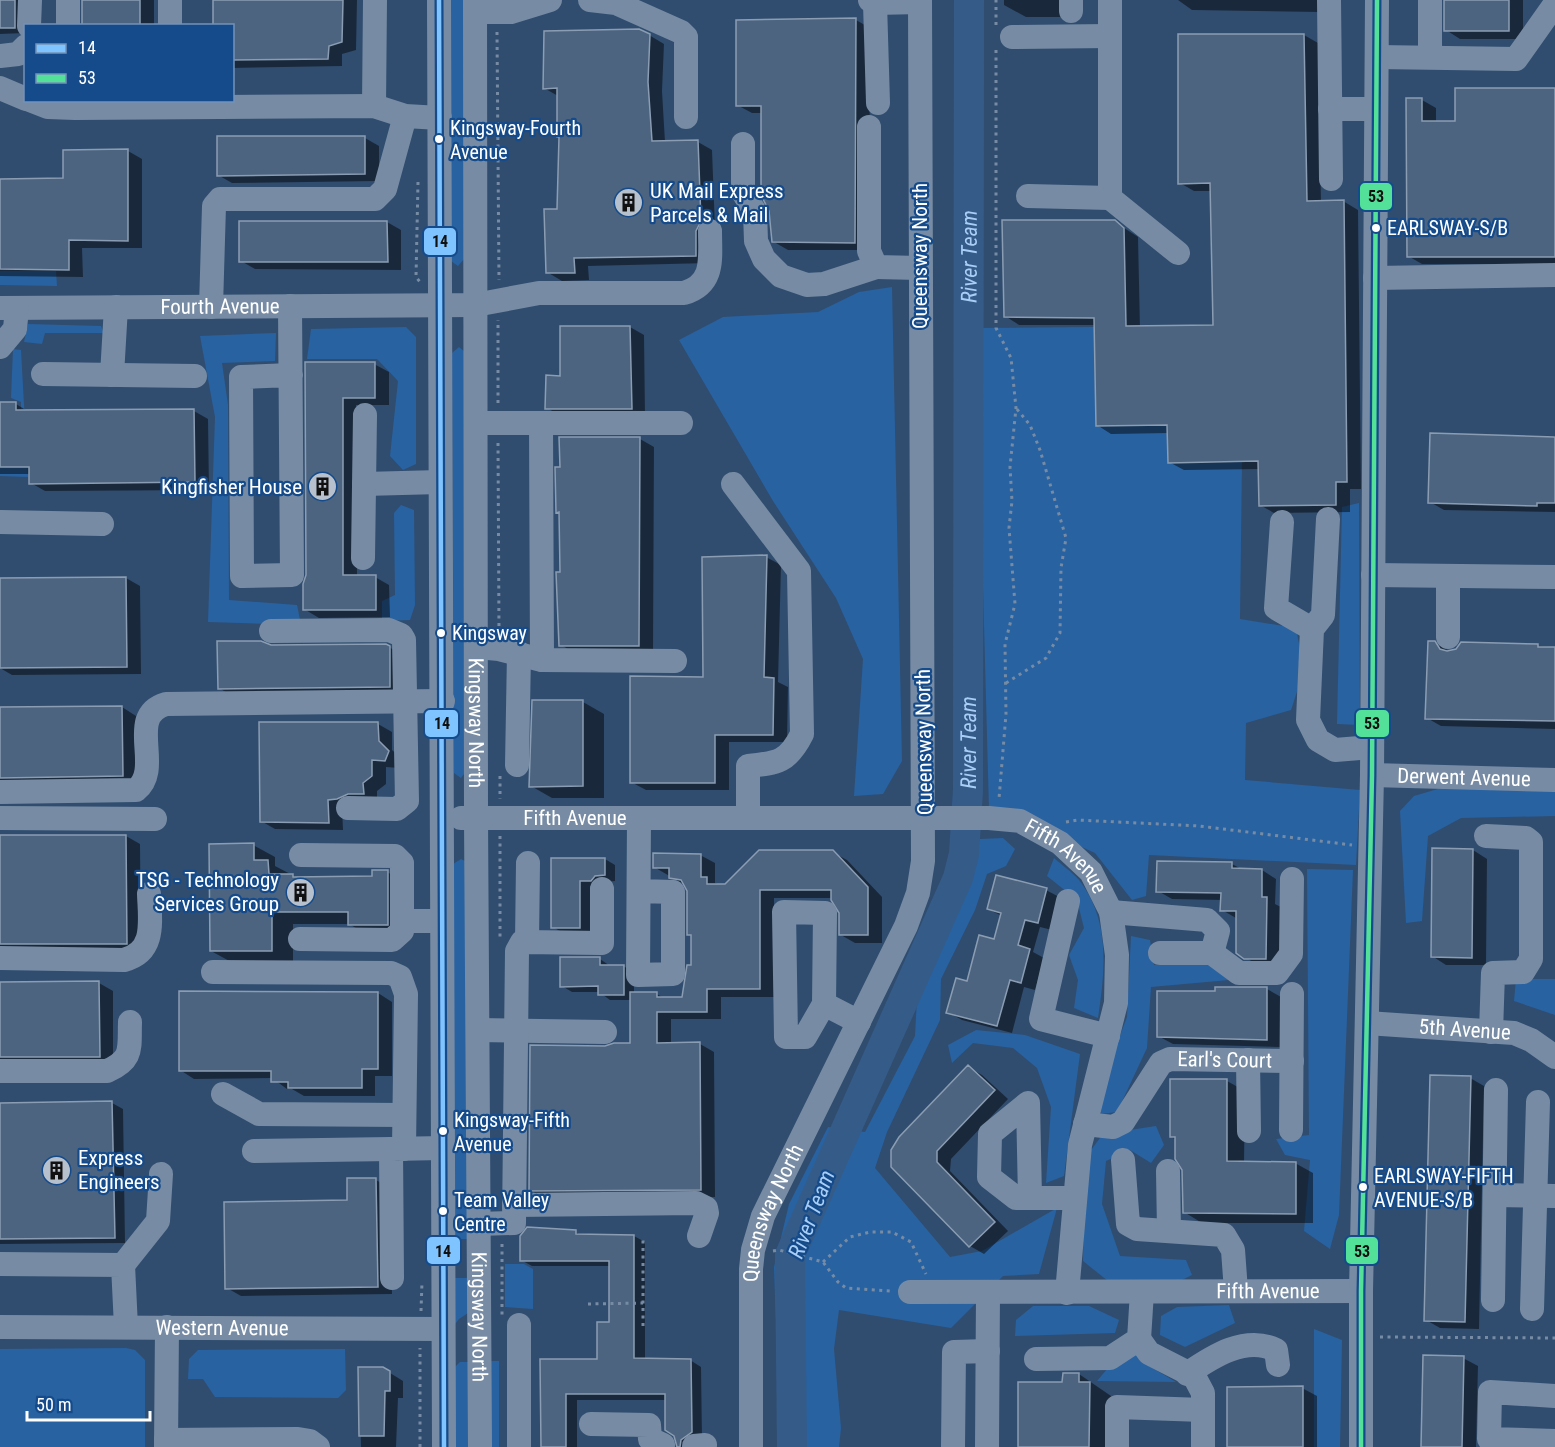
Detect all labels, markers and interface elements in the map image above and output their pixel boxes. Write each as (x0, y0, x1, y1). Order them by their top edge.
legend (24, 24, 234, 102)
text: 14 (78, 37, 96, 58)
text: 53 (78, 67, 96, 88)
place label: Kingsway-Fourth Avenue (450, 116, 581, 164)
marker: Kingsway-Fourth Avenue (433, 133, 445, 145)
place label: UK Mail Express Parcels & Mail (650, 179, 784, 227)
line badge: 53 (1359, 182, 1393, 211)
street label: Queensway North (908, 183, 932, 329)
building icon: UK Mail Express Parcels & Mail (613, 187, 645, 219)
text: 53 (1368, 187, 1384, 206)
water label: River Team (957, 210, 982, 303)
place label: EARLSWAY-S/B (1387, 216, 1508, 240)
marker: EARLSWAY-S/B (1370, 222, 1382, 234)
line badge: 14 (423, 227, 457, 256)
text: 14 (432, 232, 448, 251)
street label: Fourth Avenue (160, 294, 280, 319)
building icon: Kingfisher House (307, 471, 339, 503)
place label: Kingfisher House (161, 475, 302, 499)
place label: Kingsway (452, 621, 527, 645)
marker: Kingsway (435, 627, 447, 639)
street label: Kingsway North (464, 658, 488, 788)
street label: Queensway North (911, 669, 937, 815)
water label: River Team (956, 696, 981, 789)
line badge: 14 (424, 709, 459, 738)
line badge: 53 (1355, 709, 1390, 738)
text: 14 (434, 714, 450, 733)
text: 53 (1364, 714, 1380, 733)
street label: Derwent Avenue (1397, 764, 1531, 791)
street label: Fifth Avenue (523, 806, 627, 830)
street label: Fifth Avenue (1021, 814, 1112, 898)
place label: TSG - Technology Services Group (136, 868, 279, 916)
building icon: TSG - Technology Services Group (284, 876, 316, 908)
street label: 5th Avenue (1418, 1015, 1512, 1045)
street label: Earl's Court (1177, 1047, 1272, 1073)
place label: Kingsway-Fifth Avenue (454, 1108, 570, 1156)
marker: Kingsway-Fifth Avenue (437, 1125, 449, 1137)
street label: Queensway North (739, 1140, 809, 1282)
place label: Express Engineers (78, 1146, 160, 1194)
building icon: Express Engineers (41, 1154, 73, 1186)
place label: EARLSWAY-FIFTH AVENUE-S/B (1374, 1164, 1514, 1212)
water label: River Team (783, 1166, 840, 1262)
marker: EARLSWAY-FIFTH AVENUE-S/B (1357, 1181, 1369, 1193)
place label: Team Valley Centre (454, 1188, 549, 1236)
marker: Team Valley Centre (437, 1205, 449, 1217)
line badge: 14 (426, 1236, 461, 1265)
line badge: 53 (1345, 1236, 1379, 1265)
text: 14 (435, 1242, 451, 1261)
text: 53 (1354, 1242, 1370, 1261)
street label: Kingsway North (467, 1252, 492, 1382)
street label: Fifth Avenue (1216, 1279, 1320, 1303)
street label: Western Avenue (155, 1316, 289, 1340)
scale bar (27, 1384, 150, 1422)
text: 50 m (36, 1394, 71, 1415)

